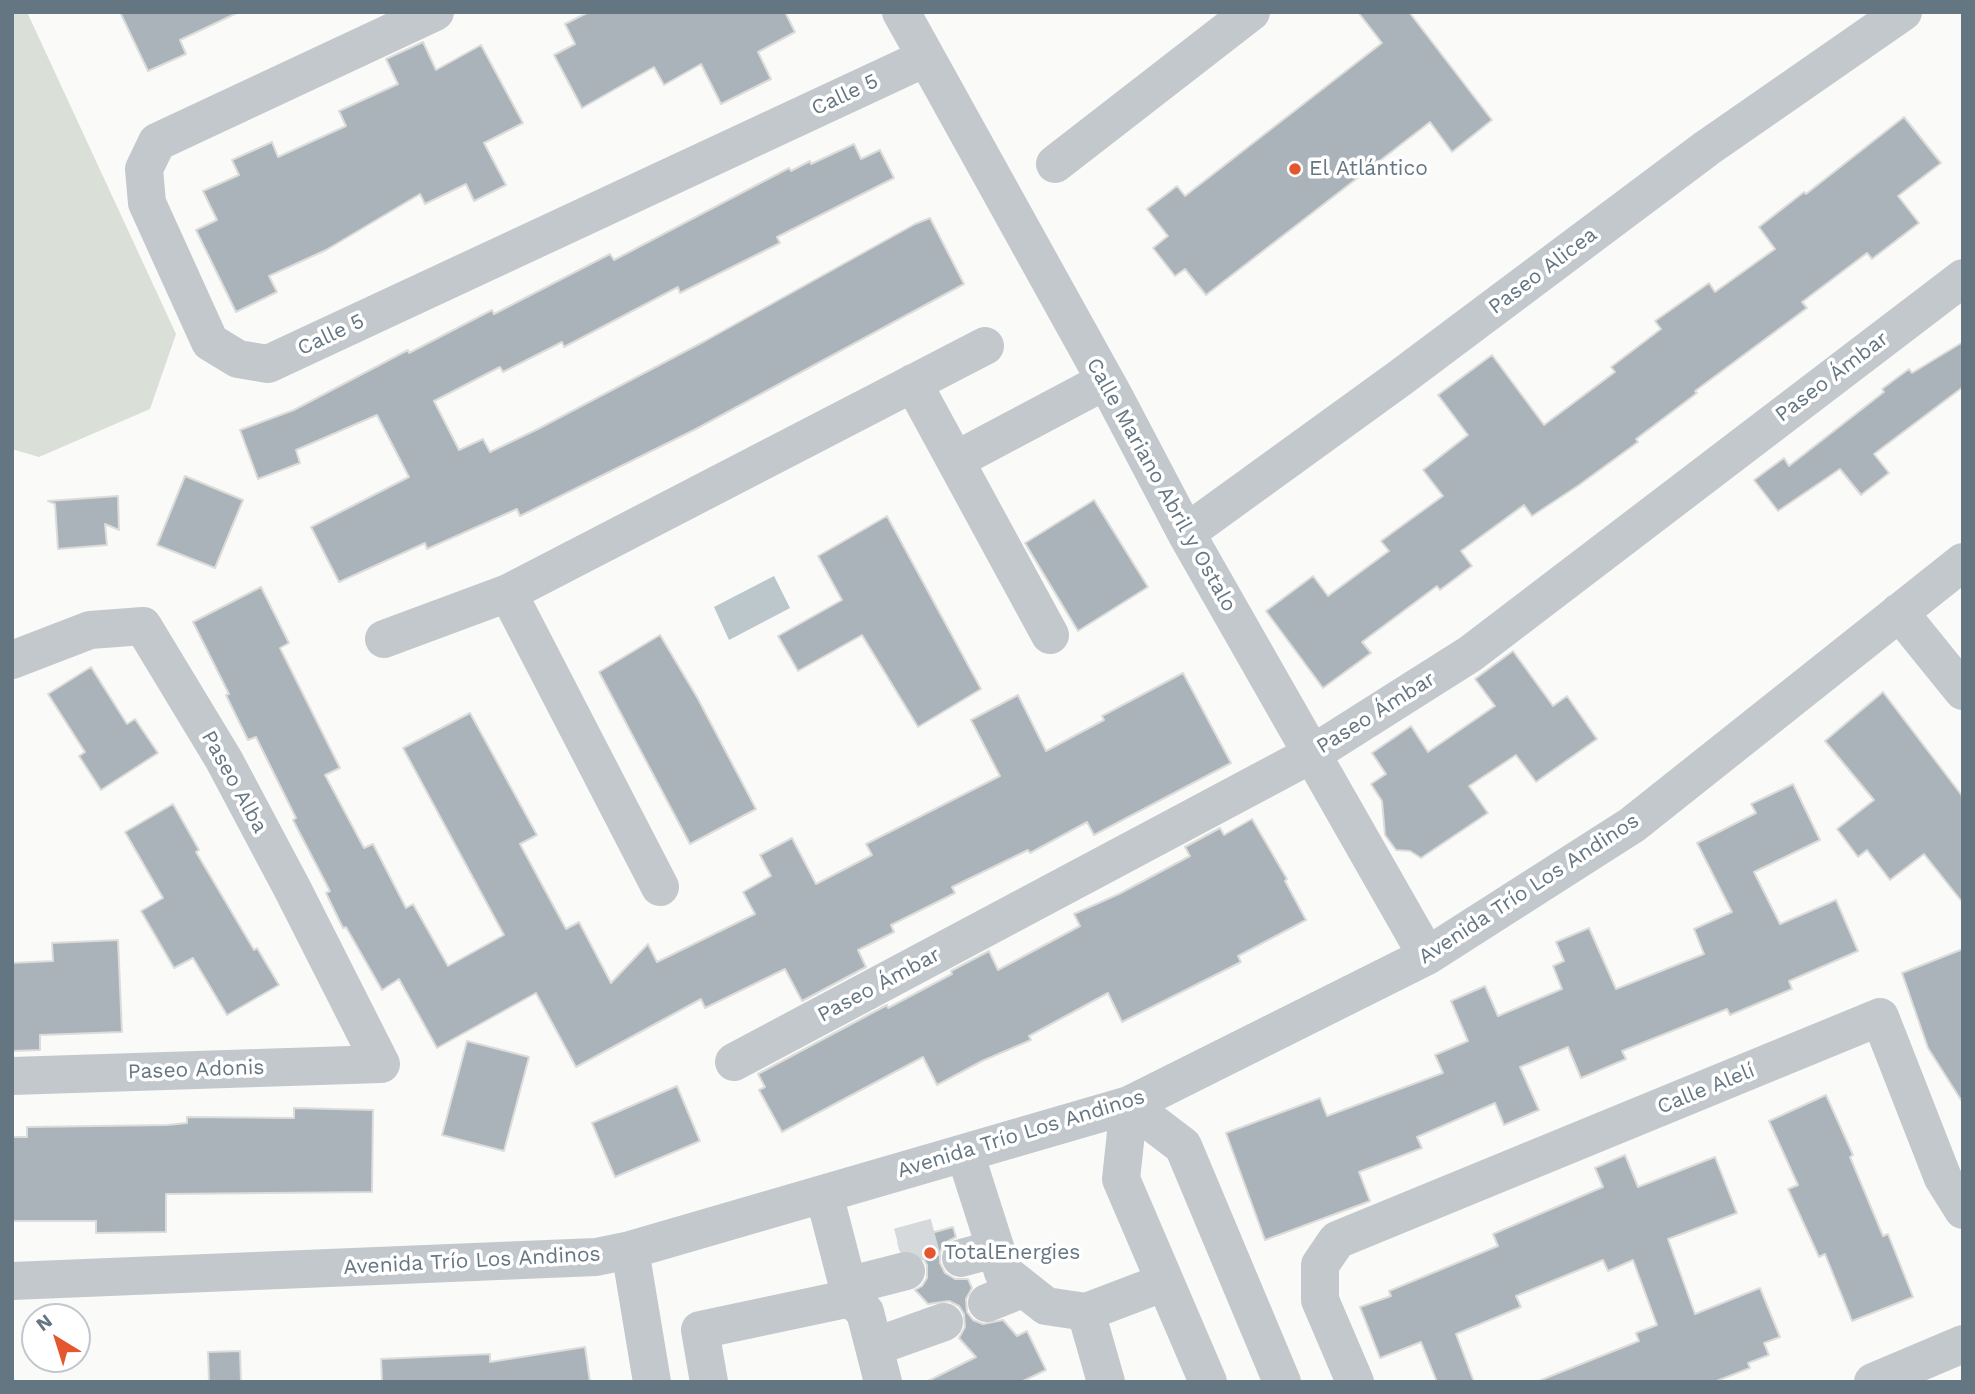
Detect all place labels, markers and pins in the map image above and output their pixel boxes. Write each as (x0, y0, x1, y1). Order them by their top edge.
place label: El Atlántico (1309, 156, 1428, 182)
marker: El Atlántico (1287, 161, 1303, 177)
place label: TotalEnergies (944, 1240, 1080, 1266)
marker: TotalEnergies (922, 1245, 938, 1261)

